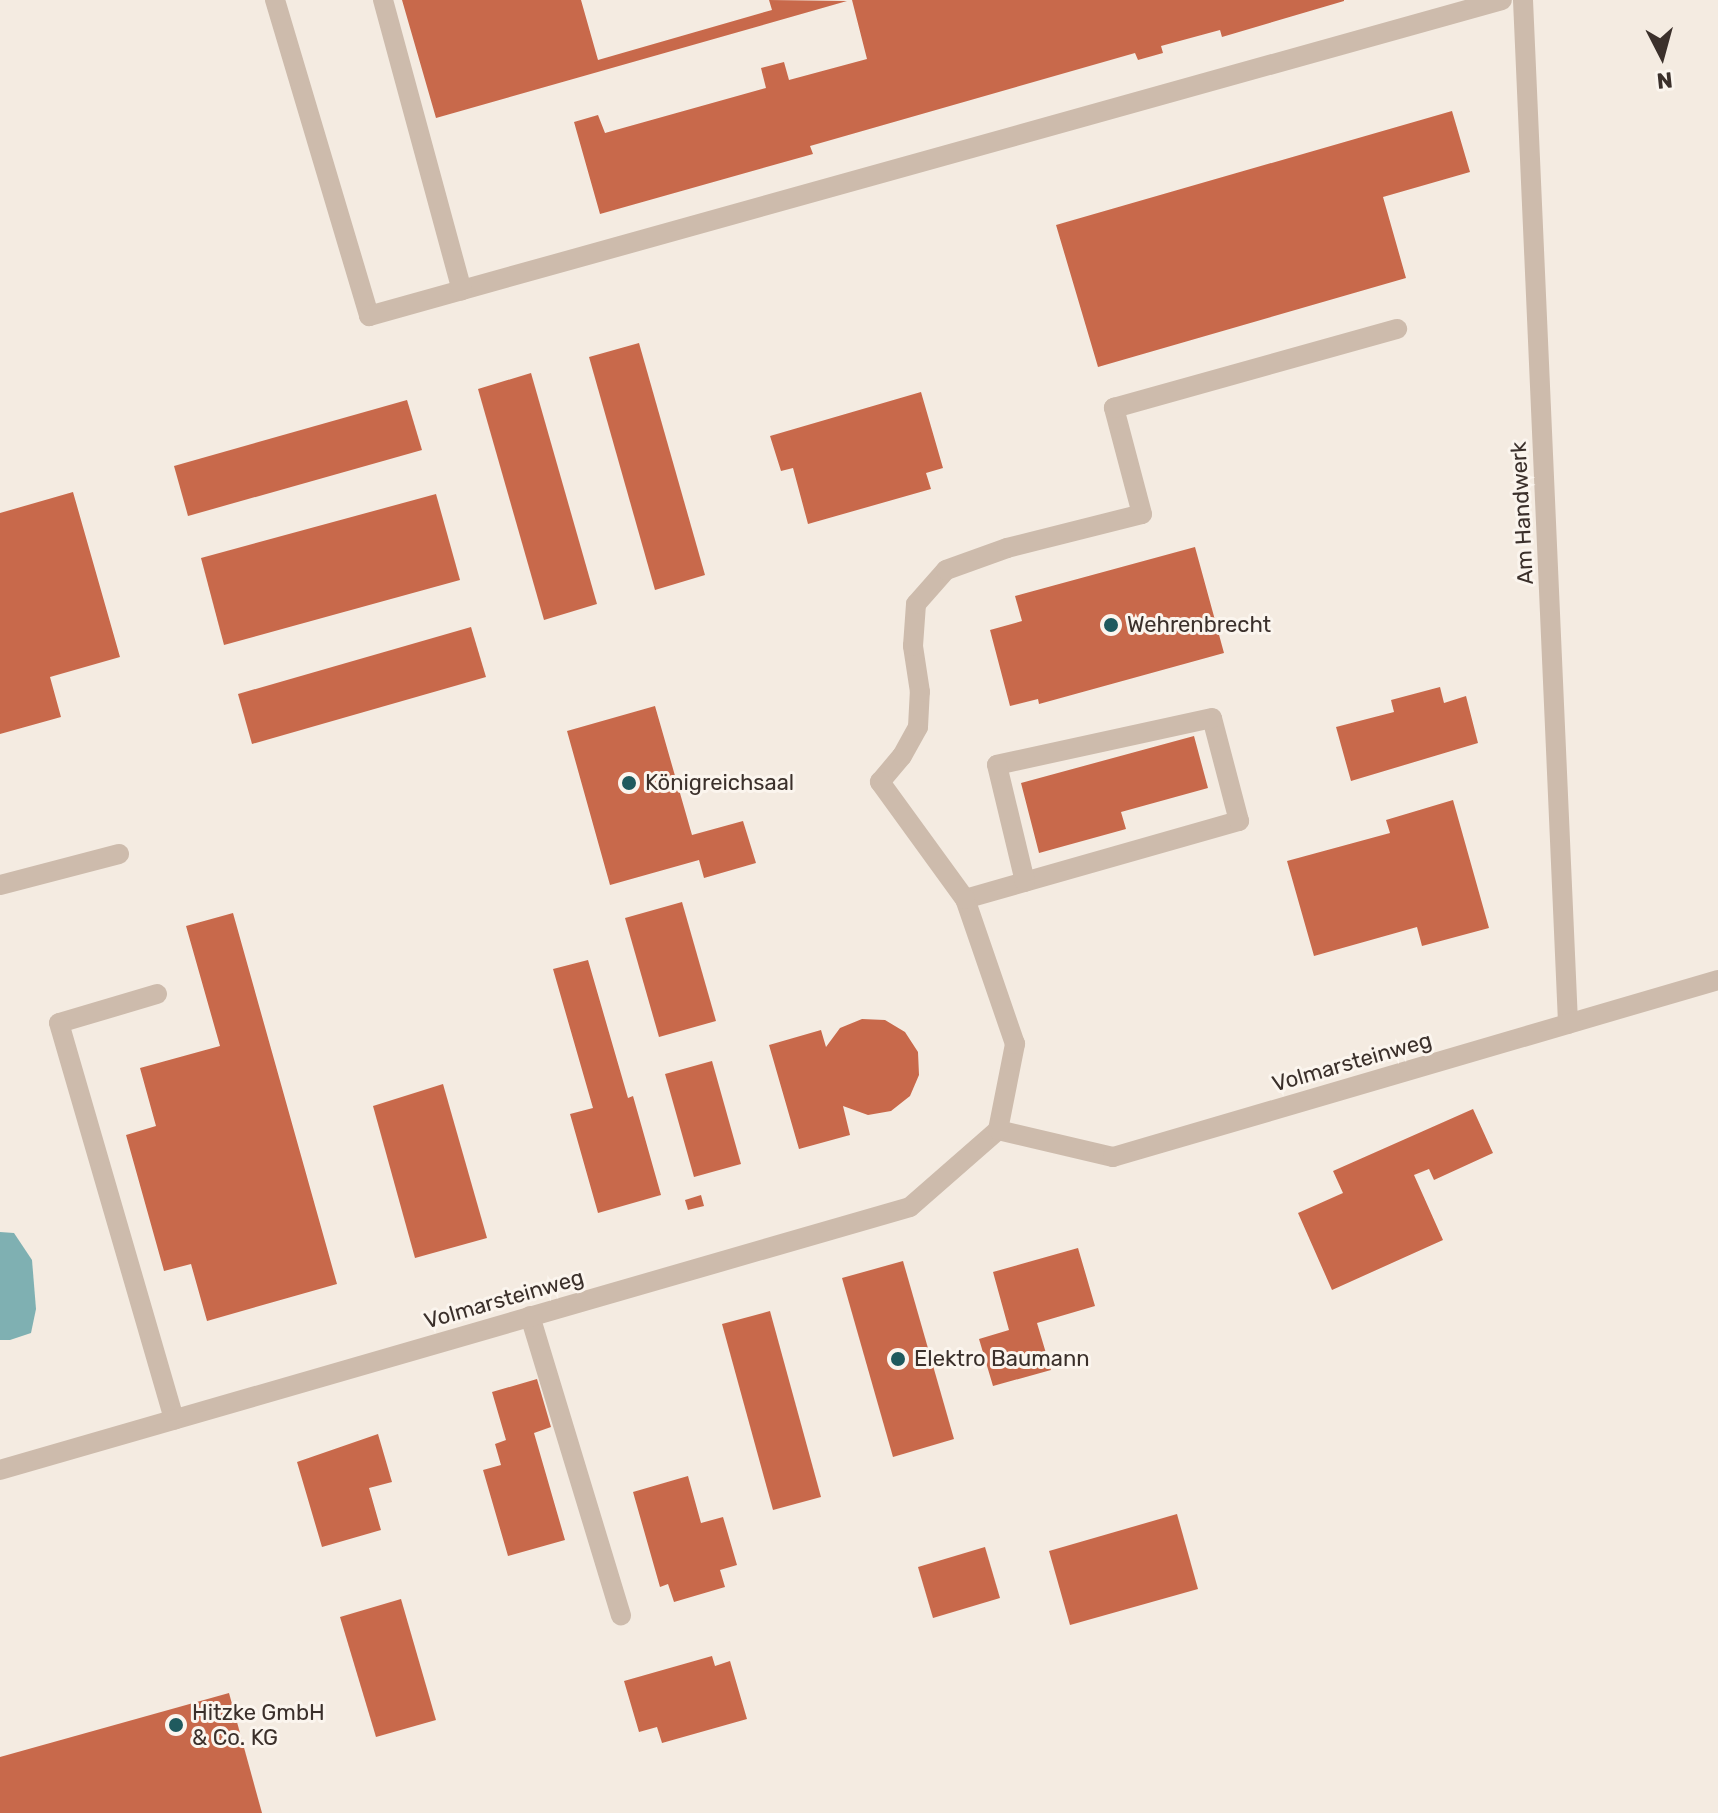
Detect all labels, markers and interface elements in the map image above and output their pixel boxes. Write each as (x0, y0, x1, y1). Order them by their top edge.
north arrow (1622, 16, 1702, 96)
text: N (1655, 66, 1674, 95)
street label: Am Handwerk (1505, 441, 1539, 585)
place label: Wehrenbrecht (1127, 612, 1271, 638)
marker: Wehrenbrecht (1102, 616, 1120, 634)
place label: Königreichsaal (645, 770, 794, 796)
marker: Königreichsaal (620, 774, 638, 792)
street label: Volmarsteinweg (1269, 1027, 1435, 1097)
street label: Volmarsteinweg (421, 1264, 587, 1334)
place label: Elektro Baumann (914, 1346, 1090, 1372)
marker: Elektro Baumann (889, 1350, 907, 1368)
place label: Hitzke GmbH & Co. KG (192, 1699, 325, 1750)
marker: Hitzke GmbH & Co. KG (167, 1716, 185, 1734)

